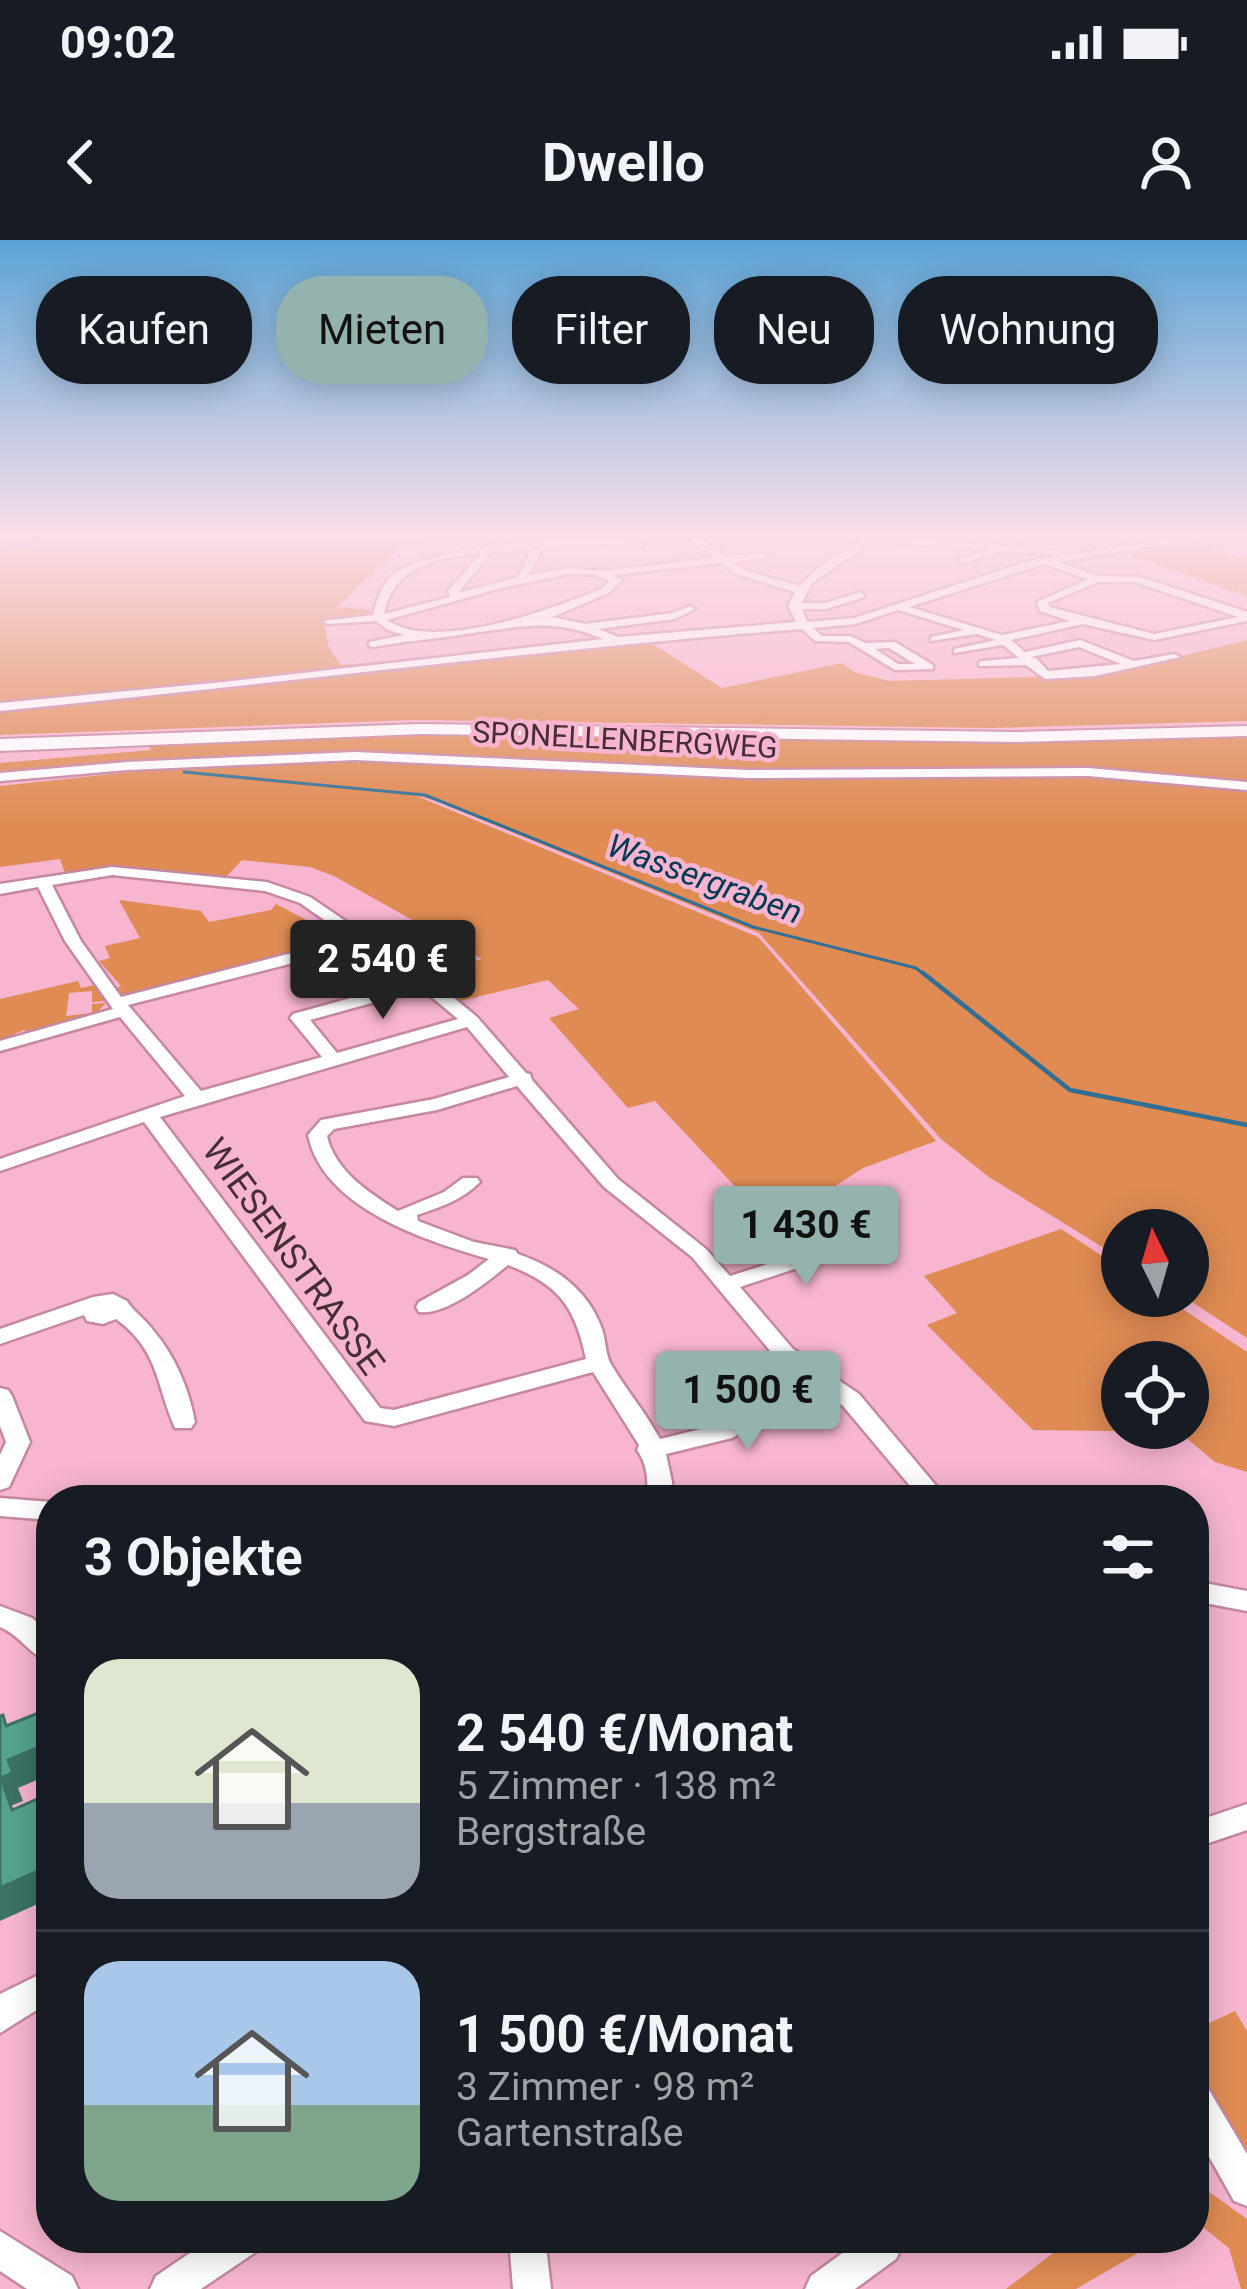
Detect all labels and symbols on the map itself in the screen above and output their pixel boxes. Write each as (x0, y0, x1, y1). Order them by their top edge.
street label: SPONELLENBERGWEG (472, 714, 778, 765)
water label: Wassergraben (602, 825, 807, 932)
pin: 2 540 € (272, 920, 494, 1022)
street label: WIESENSTRASSE (193, 1130, 393, 1383)
pin: 1 430 € (695, 1186, 917, 1288)
north arrow (1101, 1209, 1209, 1317)
pin: 1 500 € (637, 1351, 859, 1453)

